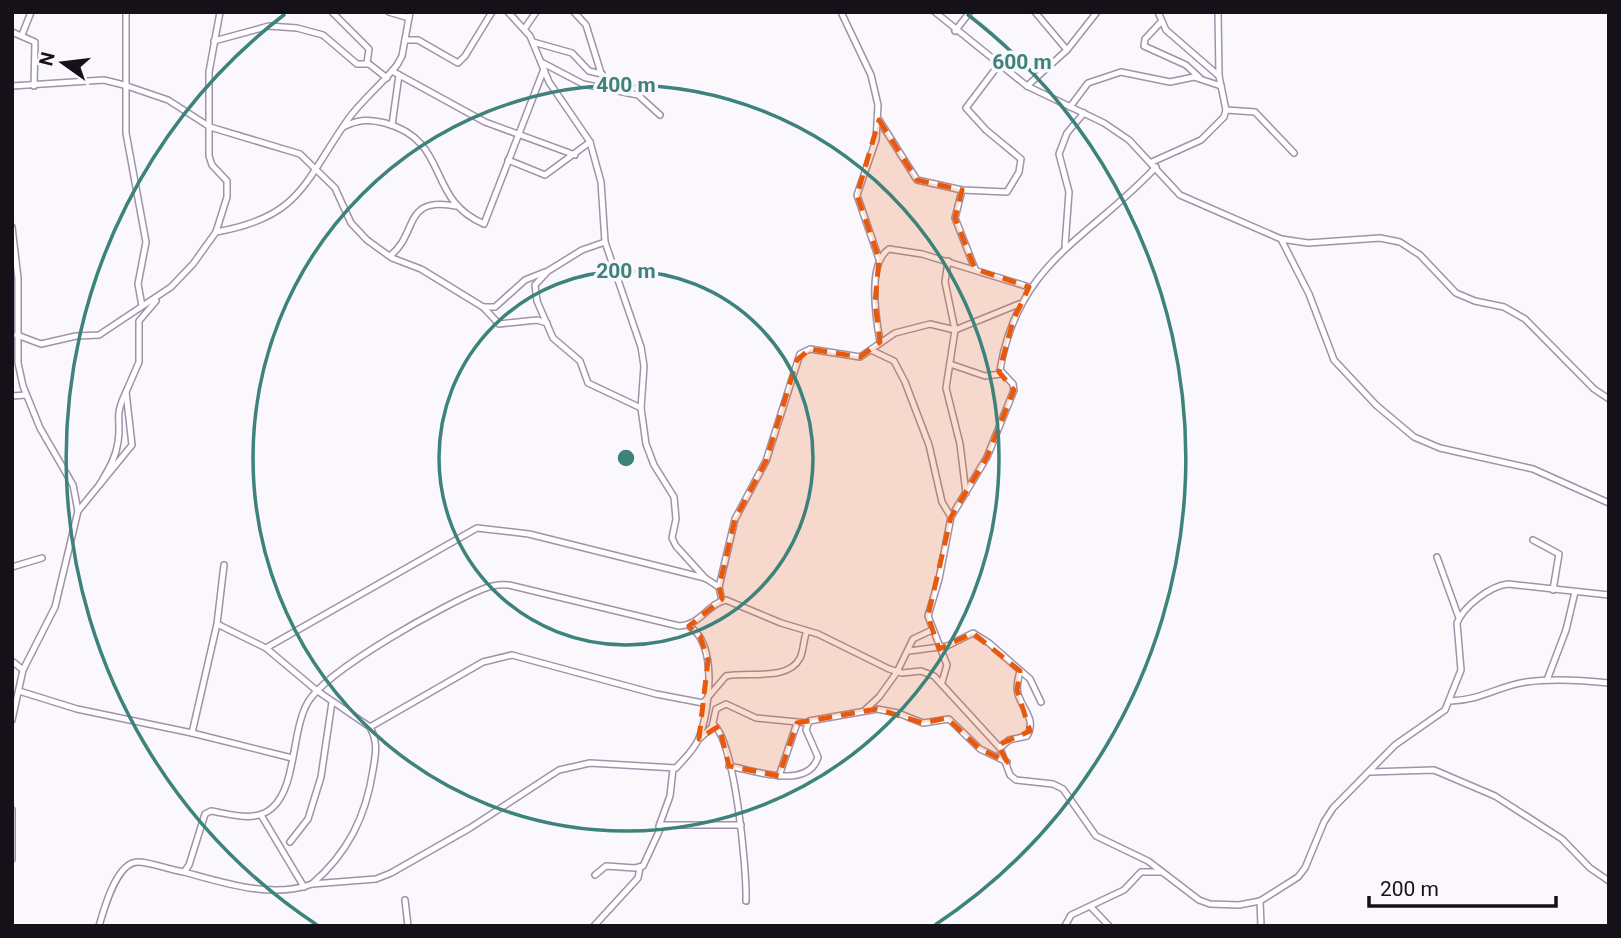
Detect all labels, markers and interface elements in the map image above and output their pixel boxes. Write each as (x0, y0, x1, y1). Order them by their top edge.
north arrow (28, 28, 98, 98)
text: N (34, 50, 60, 68)
text: 600 m (992, 50, 1052, 74)
text: 400 m (596, 73, 656, 97)
text: 200 m (596, 259, 656, 283)
centre of rings (614, 446, 638, 470)
scale bar (1369, 864, 1556, 908)
text: 200 m (1380, 877, 1439, 901)

